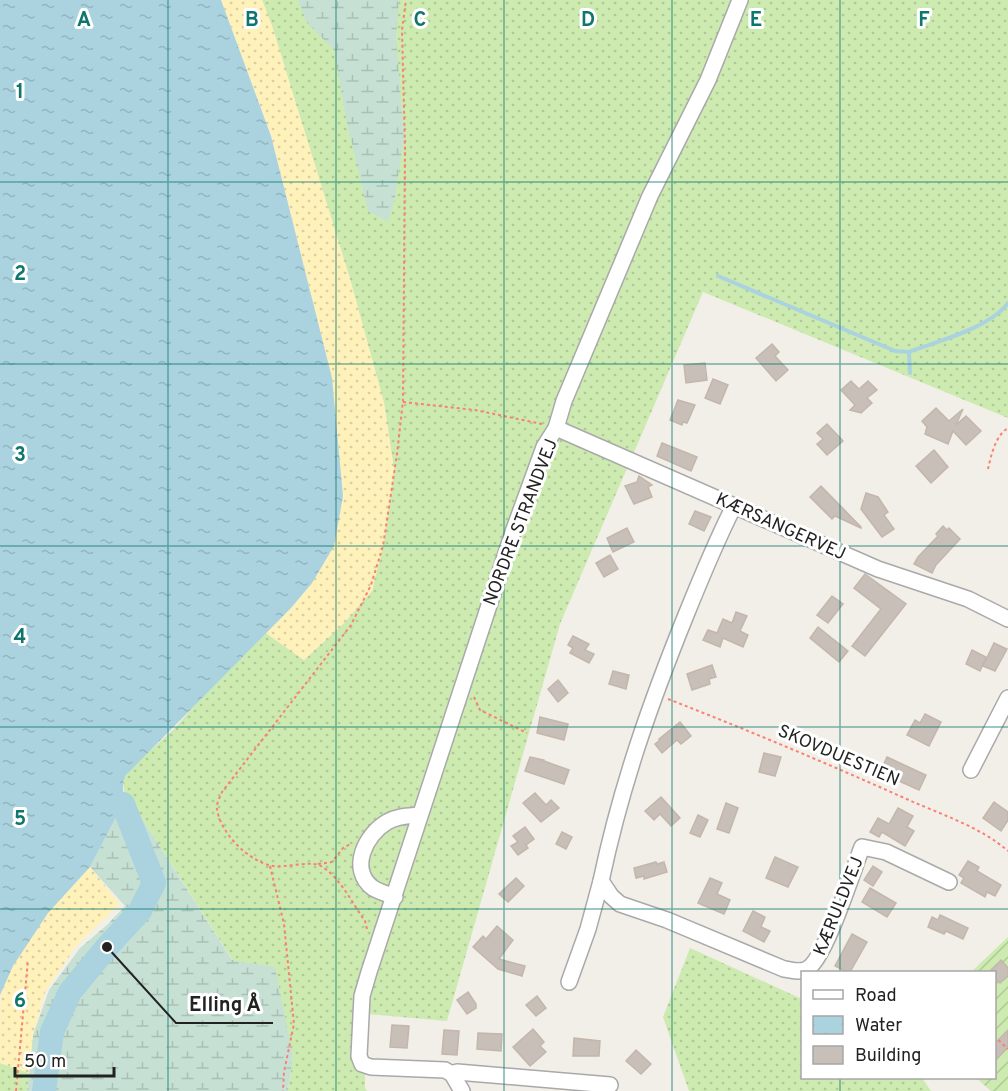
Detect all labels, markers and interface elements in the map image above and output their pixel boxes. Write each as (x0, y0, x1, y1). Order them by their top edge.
text: A (77, 8, 91, 34)
text: B (245, 8, 259, 34)
text: C (414, 8, 426, 34)
text: D (581, 8, 595, 34)
text: E (750, 8, 762, 34)
text: F (918, 8, 930, 34)
text: 1 (16, 80, 24, 106)
text: 2 (14, 262, 26, 288)
street label: NORDRE STRANDVEJ (479, 436, 564, 609)
text: 3 (14, 443, 26, 469)
street label: KÆRSANGERVEJ (712, 488, 849, 566)
text: 4 (14, 625, 26, 651)
street label: SKOVDUESTIEN (774, 720, 903, 792)
text: 5 (14, 807, 26, 833)
street label: KÆRULDVEJ (809, 854, 870, 959)
legend (801, 971, 996, 1079)
callout: Elling Å (176, 985, 273, 1023)
text: Road (855, 985, 897, 1008)
text: 6 (14, 989, 26, 1015)
text: Elling Å (189, 992, 261, 1019)
text: Water (855, 1015, 902, 1038)
scale bar (15, 1040, 114, 1078)
text: Building (855, 1045, 921, 1068)
text: 50 m (24, 1051, 66, 1074)

